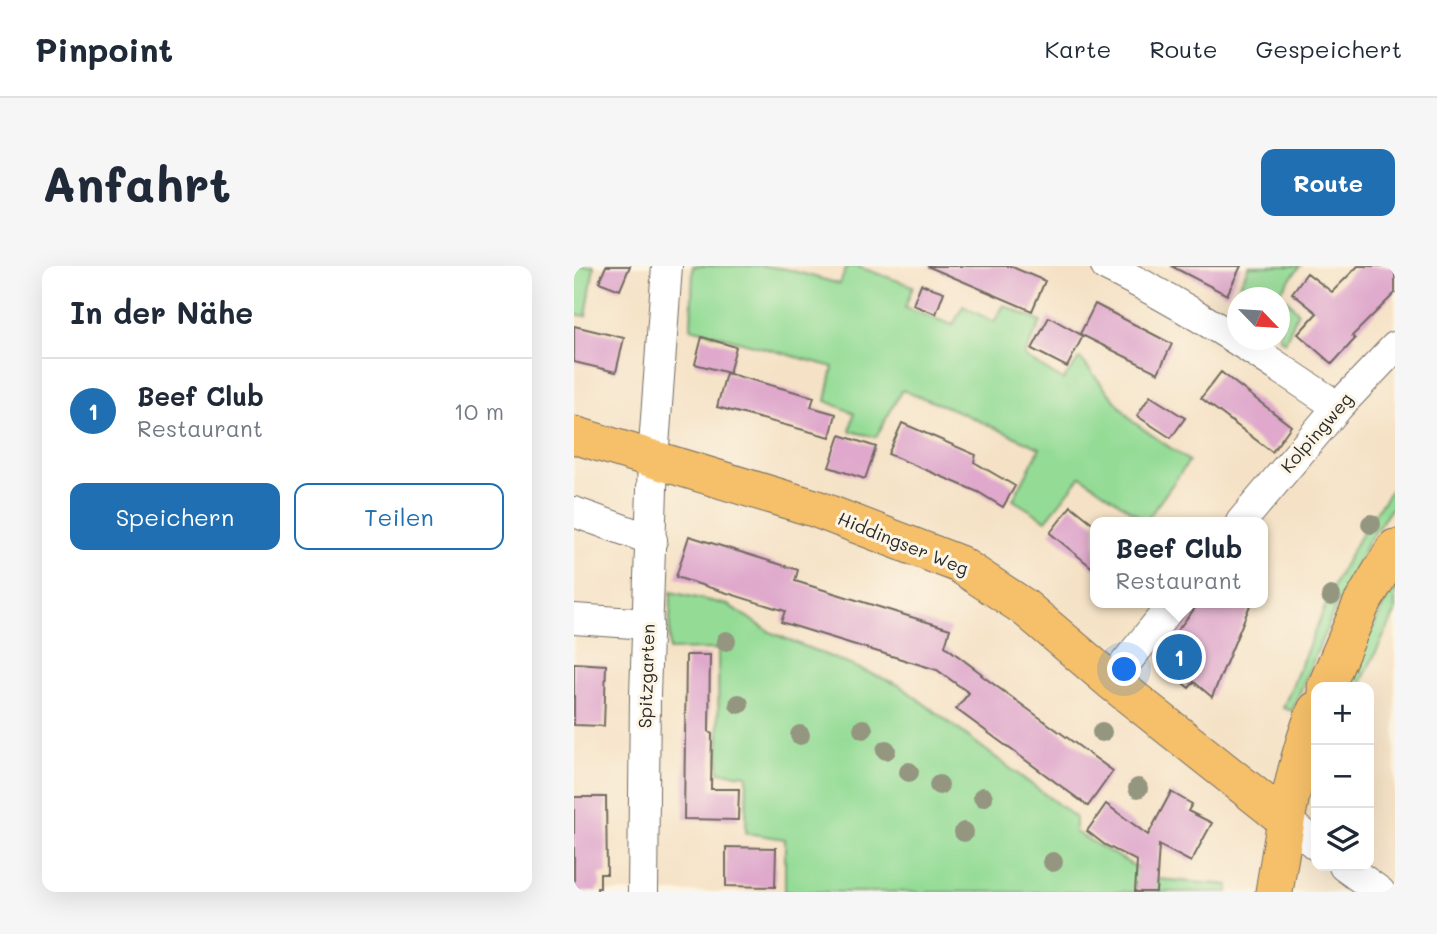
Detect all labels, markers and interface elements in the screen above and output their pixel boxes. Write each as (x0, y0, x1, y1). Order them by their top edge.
text: Pinpoint (35, 27, 173, 70)
text: Karte (1044, 33, 1111, 64)
text: Route (1149, 33, 1218, 64)
text: Gespeichert (1256, 33, 1402, 64)
button: Route (1261, 149, 1395, 216)
text: Anfahrt (42, 151, 231, 214)
north arrow (1227, 287, 1290, 350)
text: In der Nähe (70, 292, 253, 332)
text: Beef Club (137, 379, 264, 413)
street label: Kolpingweg (1275, 387, 1358, 477)
text: 1 (88, 396, 98, 426)
text: 10 m (454, 396, 504, 426)
text: Restaurant (137, 413, 263, 443)
button: Speichern (70, 483, 280, 550)
button: Teilen (294, 483, 504, 550)
street label: Hiddingser Weg (834, 506, 972, 580)
popup (1090, 517, 1268, 608)
text: Beef Club (1116, 531, 1242, 565)
text: Restaurant (1116, 565, 1242, 595)
street label: Spitzgarten (632, 623, 660, 729)
pin: 1 (1156, 631, 1202, 683)
your location (1107, 652, 1141, 686)
map controls (1311, 682, 1374, 871)
button: + (1311, 682, 1374, 745)
button: − (1311, 745, 1374, 808)
button: layers (1311, 808, 1374, 871)

